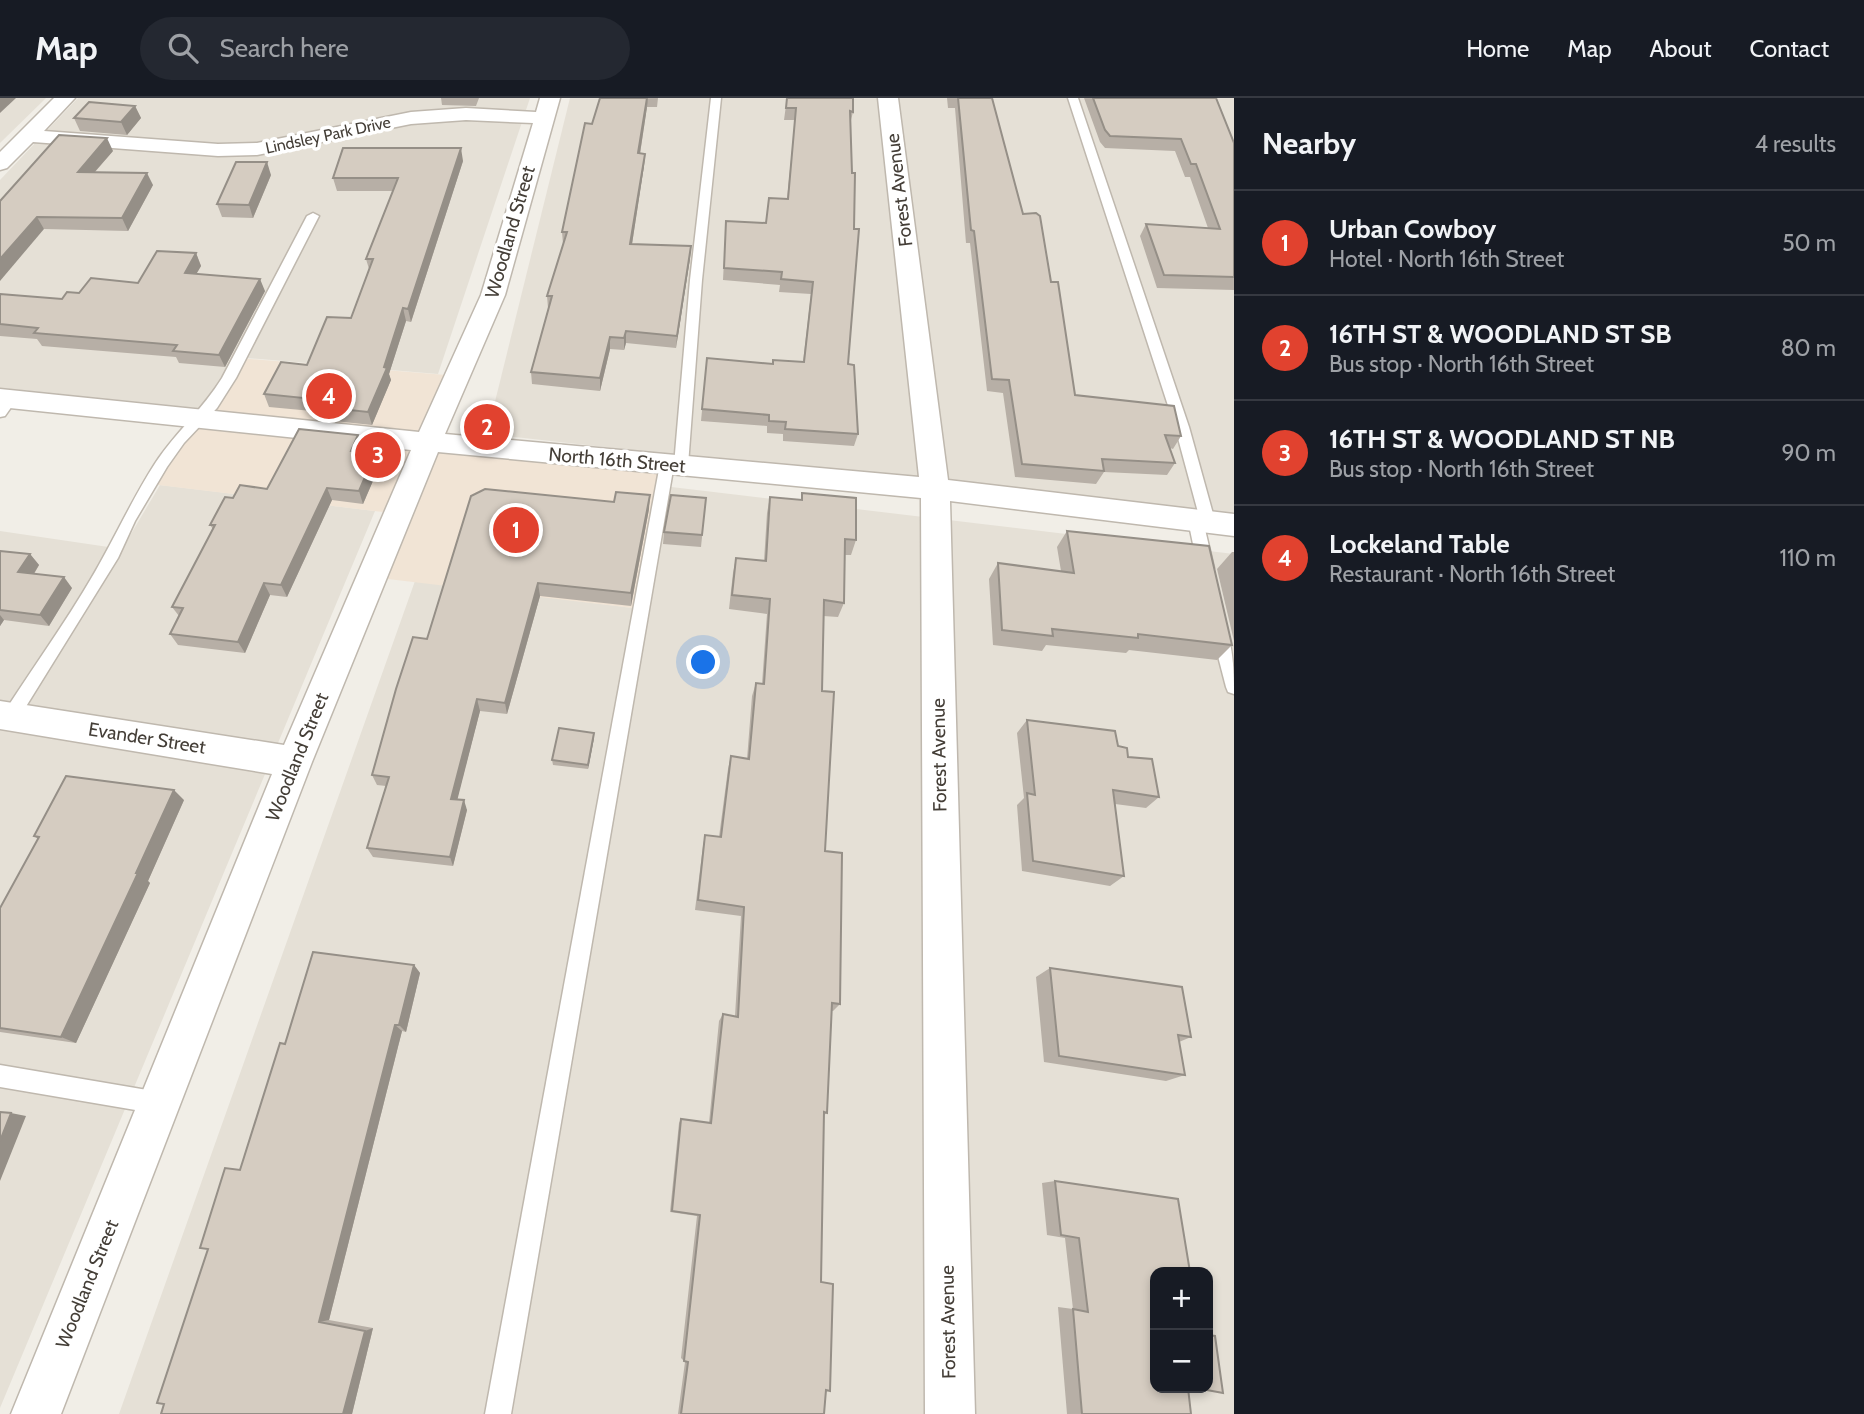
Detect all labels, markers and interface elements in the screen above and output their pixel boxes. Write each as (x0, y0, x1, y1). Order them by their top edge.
search box (140, 17, 630, 80)
text: Map (35, 28, 98, 68)
icon: search (164, 29, 202, 67)
text: Search here (220, 32, 349, 64)
text: Home (1466, 34, 1529, 63)
text: Map (1567, 34, 1612, 63)
text: About (1650, 34, 1712, 63)
text: Contact (1750, 34, 1829, 63)
street label: Lindsley Park Drive (264, 112, 392, 158)
text: Nearby (1262, 125, 1356, 162)
text: 4 results (1755, 130, 1836, 158)
street label: Forest Avenue (881, 132, 917, 248)
street label: Woodland Street (480, 163, 540, 301)
text: Urban Cowboy (1329, 213, 1496, 245)
text: 1 (1281, 229, 1289, 257)
text: 50 m (1782, 229, 1836, 257)
text: Hotel · North 16th Street (1329, 245, 1564, 273)
text: 16TH ST & WOODLAND ST SB (1329, 318, 1672, 350)
text: 2 (1279, 334, 1291, 362)
text: 80 m (1781, 334, 1836, 362)
text: Bus stop · North 16th Street (1329, 350, 1594, 378)
pin: 4 (306, 370, 352, 422)
pin: 2 (464, 401, 510, 453)
text: 16TH ST & WOODLAND ST NB (1329, 423, 1675, 455)
pin: 3 (355, 429, 401, 481)
text: 3 (1279, 439, 1291, 467)
text: 90 m (1782, 439, 1836, 467)
street label: North 16th Street (548, 443, 687, 477)
text: Bus stop · North 16th Street (1329, 455, 1594, 483)
pin: 1 (493, 504, 539, 556)
text: Lockeland Table (1329, 528, 1510, 560)
text: 4 (1278, 544, 1292, 572)
text: 110 m (1780, 544, 1836, 572)
text: Restaurant · North 16th Street (1329, 560, 1615, 588)
your location (686, 645, 720, 679)
street label: Woodland Street (261, 689, 333, 825)
street label: Forest Avenue (927, 698, 951, 812)
street label: Evander Street (87, 717, 208, 759)
street label: Woodland Street (51, 1216, 123, 1352)
street label: Forest Avenue (936, 1265, 960, 1379)
map controls (1150, 1267, 1213, 1393)
button: + (1150, 1267, 1213, 1330)
button: − (1150, 1330, 1213, 1393)

